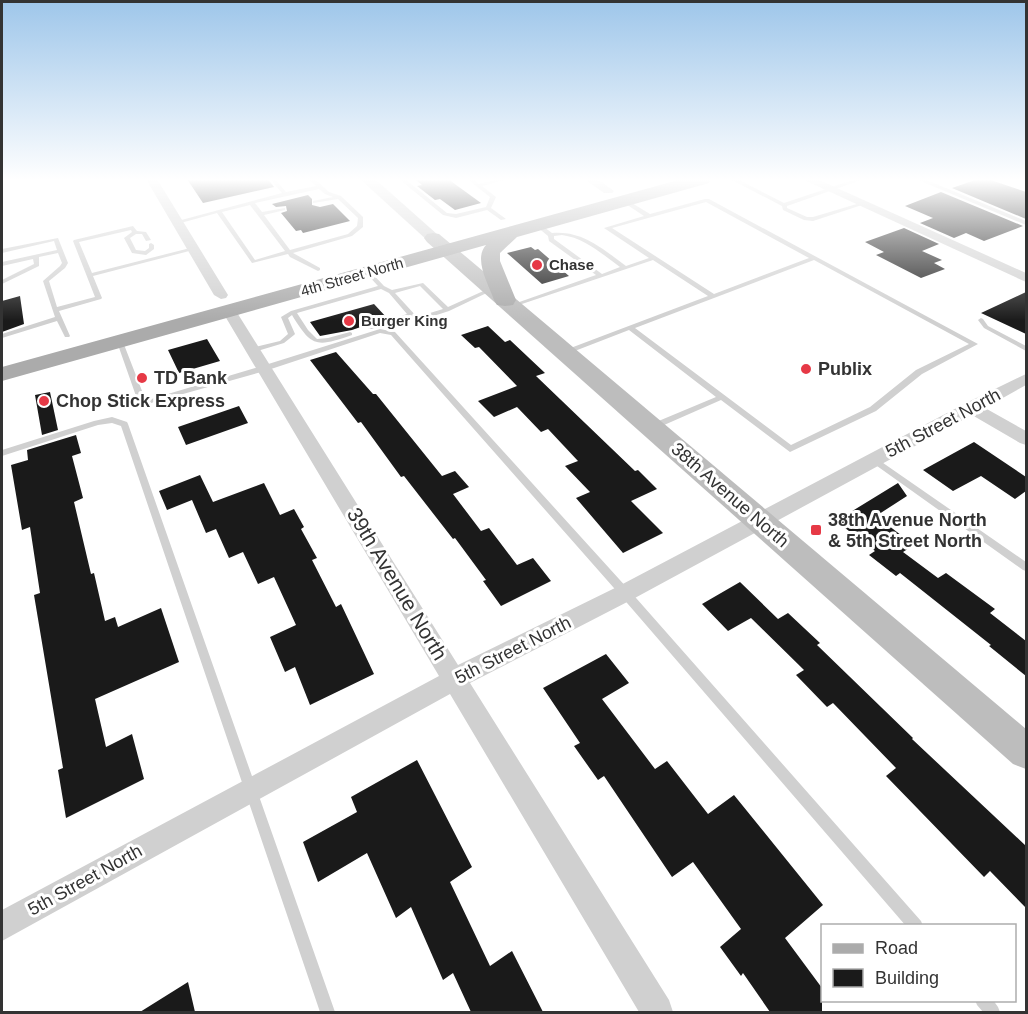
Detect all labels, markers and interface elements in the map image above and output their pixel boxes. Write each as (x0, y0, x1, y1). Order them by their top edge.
street label: 4th Street North (299, 254, 405, 299)
place label: Chase (549, 256, 594, 273)
marker: Chase (530, 258, 544, 272)
place label: Burger King (361, 312, 448, 329)
marker: Burger King (342, 314, 356, 328)
place label: Publix (818, 359, 872, 379)
marker: Publix (799, 362, 813, 376)
place label: TD Bank (154, 368, 228, 388)
marker: TD Bank (135, 371, 149, 385)
street label: 5th Street North (882, 384, 1004, 462)
place label: Chop Stick Express (56, 391, 225, 411)
marker: Chop Stick Express (37, 394, 51, 408)
street label: 38th Avenue North (667, 439, 793, 551)
street label: 39th Avenue North (343, 503, 452, 664)
place label: 38th Avenue North & 5th Street North (828, 510, 987, 551)
marker: 38th Avenue North & 5th Street North (809, 523, 823, 537)
street label: 5th Street North (452, 612, 574, 688)
street label: 5th Street North (25, 840, 145, 920)
legend (821, 924, 1016, 1002)
text: Road (875, 938, 918, 958)
text: Building (875, 968, 939, 988)

